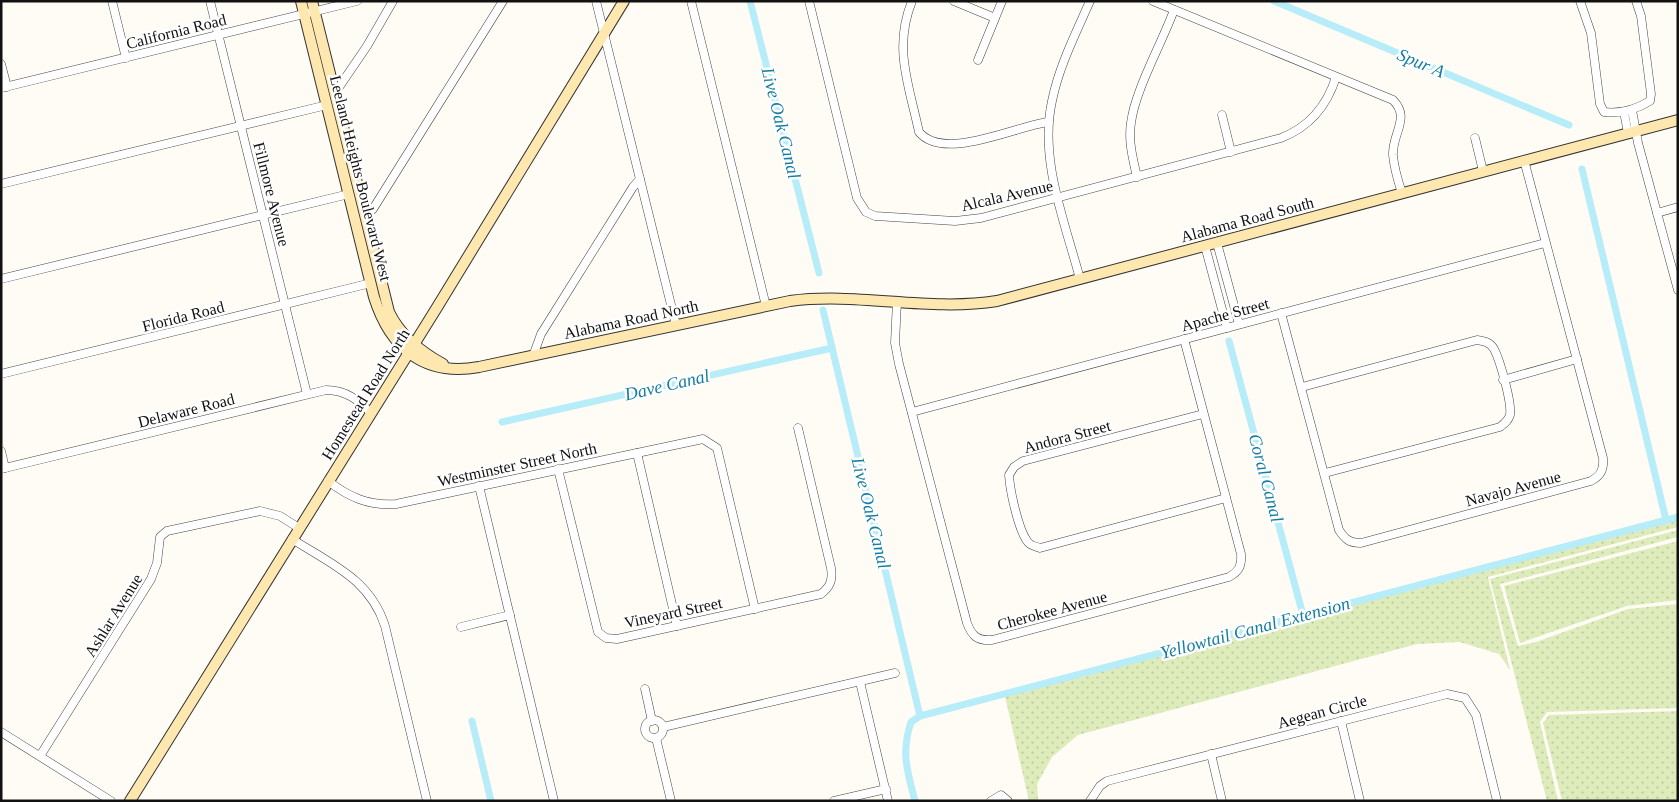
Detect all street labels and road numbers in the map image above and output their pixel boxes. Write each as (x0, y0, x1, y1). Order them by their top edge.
street label: California Road (124, 11, 228, 52)
street label: Leeland Heights Boulevard West (326, 74, 394, 283)
street label: Fillmore Avenue (250, 140, 293, 248)
street label: Alcala Avenue (960, 177, 1055, 214)
street label: Alabama Road South (1179, 194, 1315, 245)
street label: Apache Street (1179, 294, 1272, 335)
street label: Alabama Road North (562, 297, 700, 342)
street label: Florida Road (140, 298, 226, 335)
street label: Homestead Road North (318, 326, 413, 463)
street label: Delaware Road (136, 390, 236, 431)
street label: Andora Street (1022, 417, 1113, 456)
street label: Westminster Street North (436, 439, 598, 490)
street label: Navajo Avenue (1464, 468, 1563, 510)
street label: Ashlar Avenue (81, 571, 146, 660)
street label: Cherokee Avenue (995, 588, 1109, 633)
street label: Vineyard Street (622, 594, 724, 632)
street label: Aegean Circle (1276, 691, 1369, 733)

